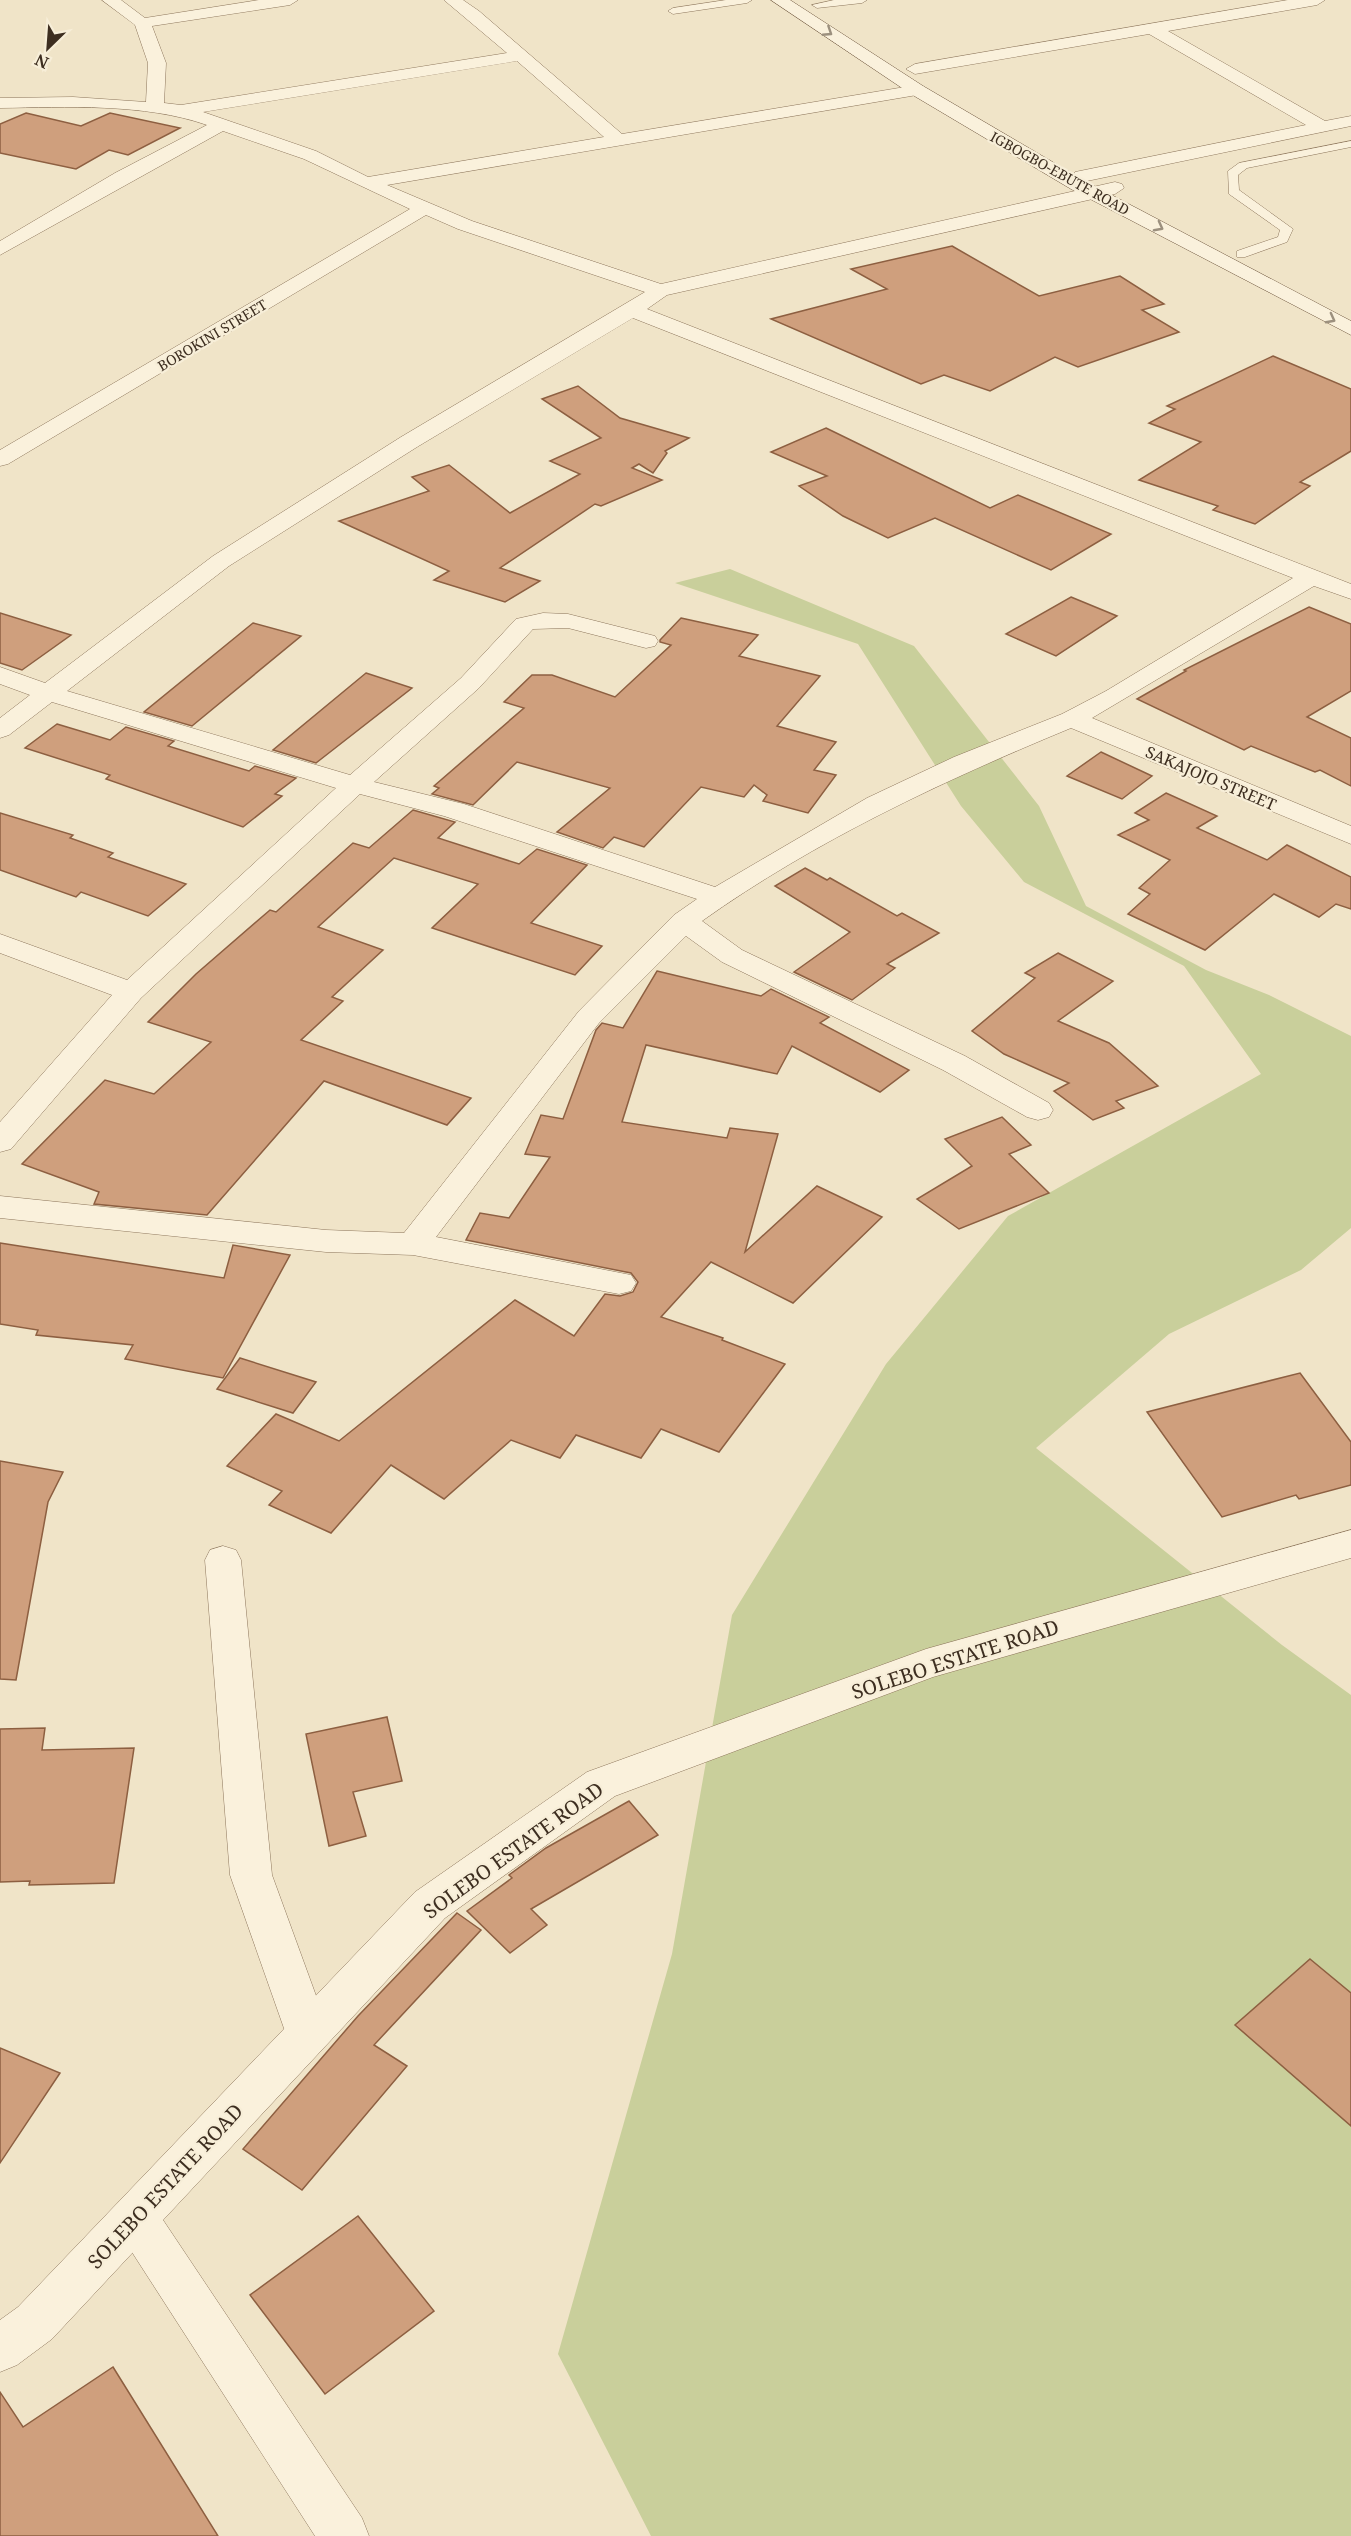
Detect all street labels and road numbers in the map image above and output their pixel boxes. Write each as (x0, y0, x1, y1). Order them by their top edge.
street label: IGBOGBO-EBUTE ROAD (987, 127, 1133, 219)
street label: BOROKINI STREET (154, 295, 271, 375)
street label: SAKAJOJO STREET (1142, 741, 1280, 816)
street label: SOLEBO ESTATE ROAD (848, 1613, 1062, 1705)
street label: SOLEBO ESTATE ROAD (418, 1775, 608, 1925)
street label: SOLEBO ESTATE ROAD (81, 2098, 249, 2274)

